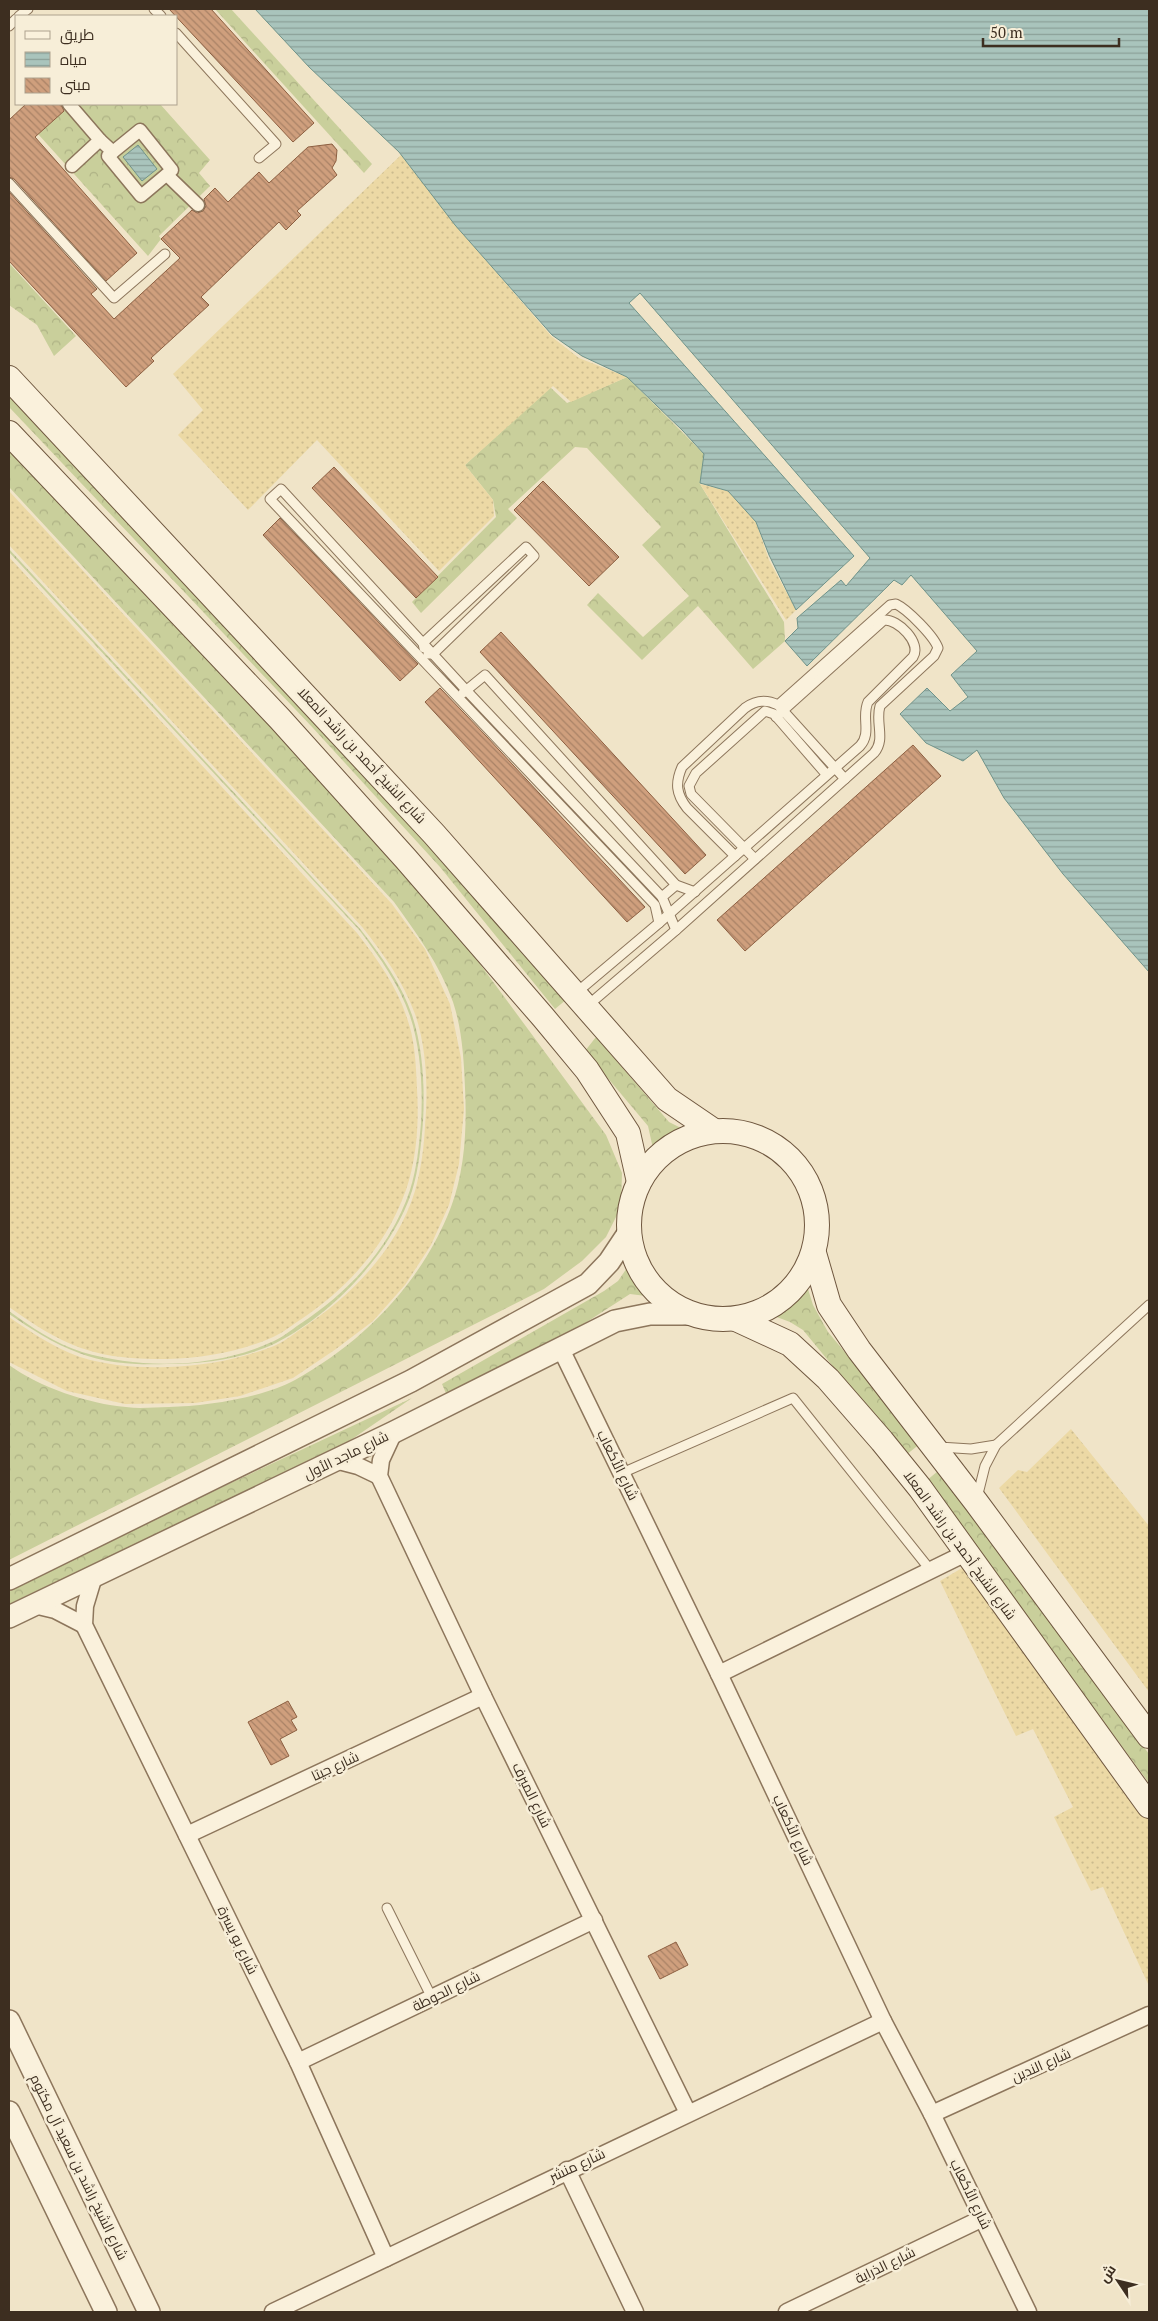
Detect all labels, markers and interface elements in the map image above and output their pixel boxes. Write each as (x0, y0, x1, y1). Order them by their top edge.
legend (15, 15, 178, 105)
scale bar (983, 15, 1119, 47)
text: 50 m (990, 22, 1023, 42)
text: طريق (60, 24, 94, 45)
text: مياه (60, 49, 87, 69)
text: مبنى (60, 74, 91, 95)
street label: شارع الشيخ أحمد بن راشد المعلا (294, 682, 431, 827)
street label: شارع ماجد الأول (300, 1426, 391, 1483)
street label: شارع الأكعاب (593, 1426, 644, 1503)
street label: شارع الشيخ أحمد بن راشد المعلا (900, 1466, 1021, 1623)
street label: شارع جيتا (308, 1746, 362, 1785)
street label: شارع الميرف (508, 1759, 556, 1831)
street label: شارع الأكعاب (769, 1791, 818, 1868)
street label: شارع بو يسرة (214, 1903, 263, 1977)
street label: شارع الحوطة (409, 1966, 483, 2015)
street label: شارع الندين (1008, 2043, 1074, 2086)
street label: شارع الشيخ راشد بن سعيد آل مكتوم (25, 2071, 133, 2263)
street label: شارع منشر (545, 2143, 608, 2186)
street label: شارع الأكعاب (946, 2155, 997, 2232)
street label: شارع الذراية (851, 2242, 918, 2287)
north arrow (1093, 2256, 1143, 2306)
text: ش (1094, 2260, 1120, 2286)

